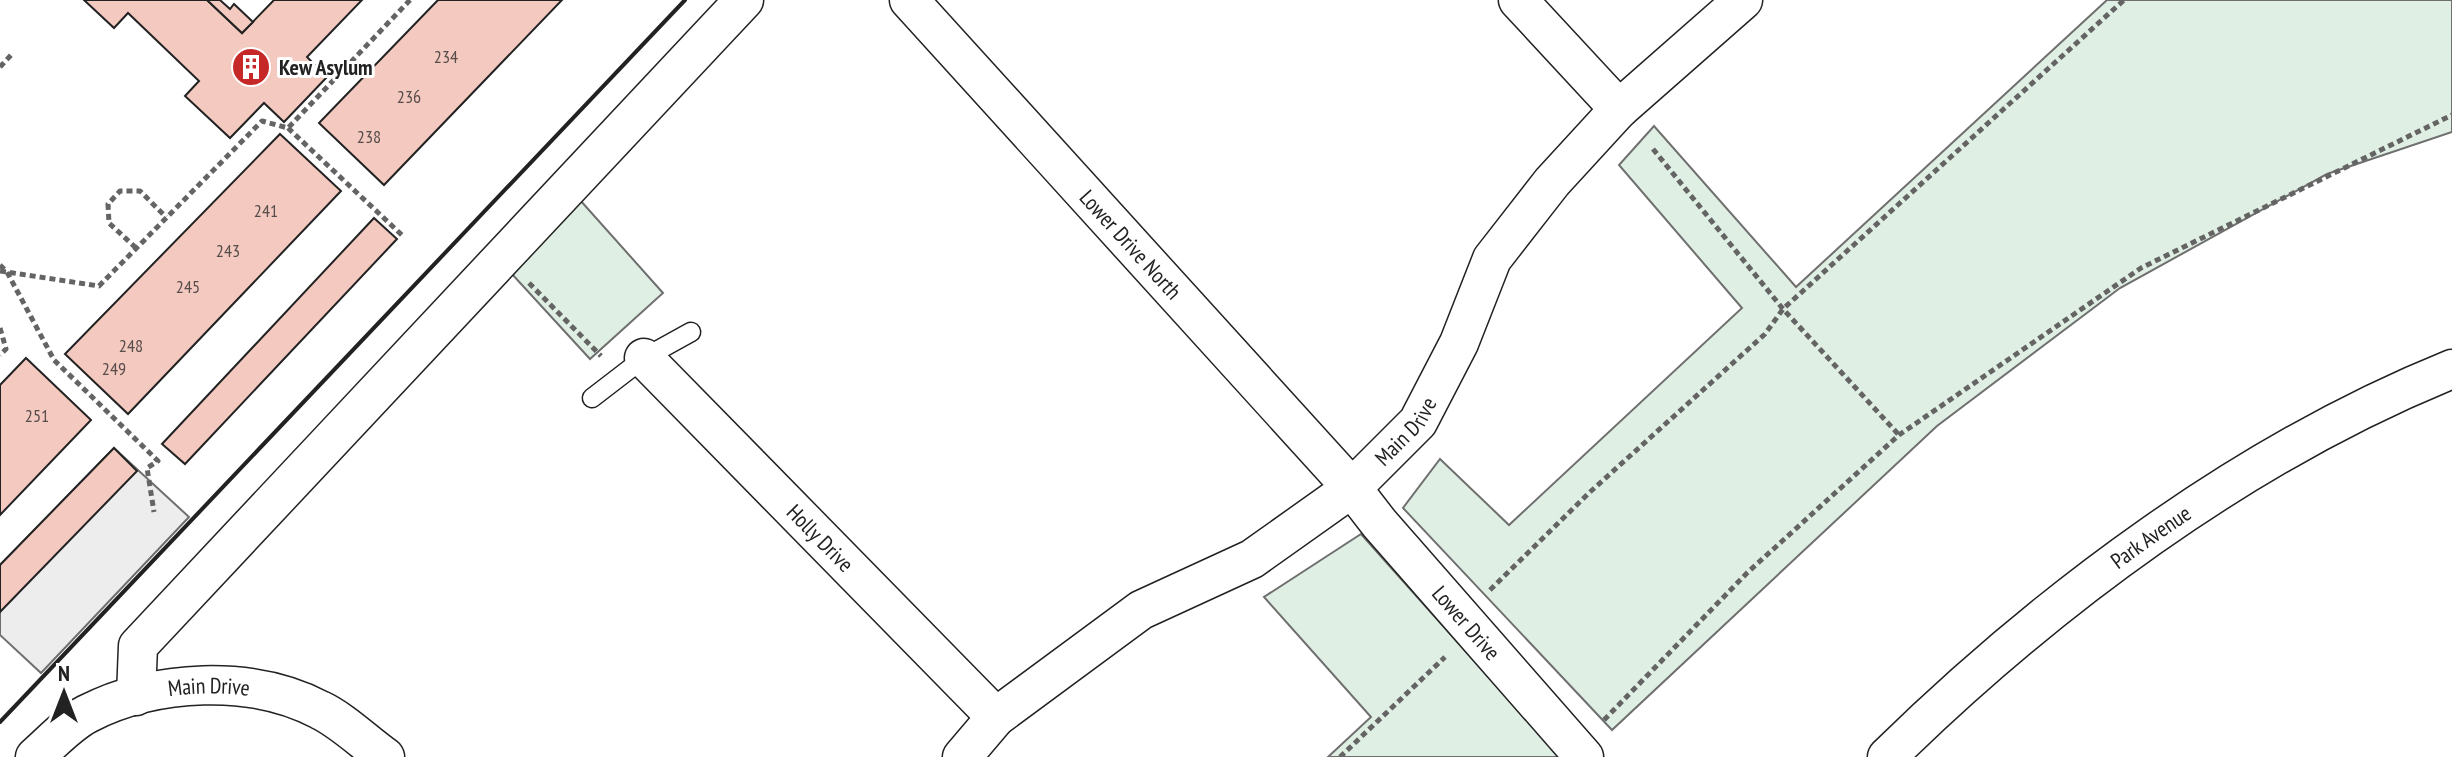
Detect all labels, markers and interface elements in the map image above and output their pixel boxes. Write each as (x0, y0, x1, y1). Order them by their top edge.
house number: 234 (434, 45, 458, 68)
building icon: Kew Asylum (230, 46, 272, 88)
place label: Kew Asylum (279, 53, 373, 81)
house number: 236 (397, 85, 421, 108)
house number: 238 (357, 125, 381, 148)
street label: Lower Drive North (1074, 184, 1188, 305)
house number: 241 (254, 199, 278, 222)
house number: 243 (216, 239, 240, 262)
house number: 245 (176, 275, 200, 298)
house number: 248 (119, 334, 143, 357)
house number: 249 (102, 357, 126, 380)
street label: Main Drive (1369, 392, 1442, 471)
house number: 251 (25, 404, 49, 427)
street label: Holly Drive (781, 498, 860, 578)
street label: Park Avenue (2105, 499, 2196, 575)
street label: Lower Drive (1426, 580, 1507, 666)
north arrow (24, 653, 104, 733)
text: N (58, 659, 70, 687)
street label: Main Drive (166, 671, 252, 702)

